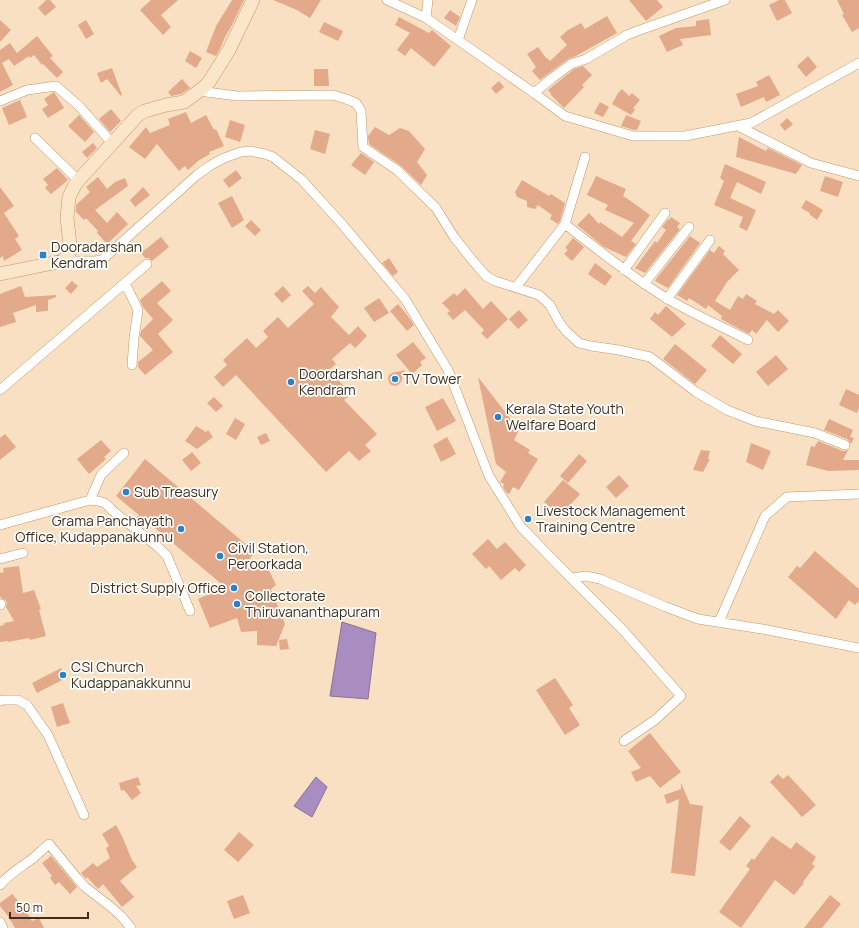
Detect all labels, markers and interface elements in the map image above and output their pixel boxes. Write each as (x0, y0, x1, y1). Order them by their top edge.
place label: Dooradarshan Kendram (51, 237, 142, 272)
marker: Dooradarshan Kendram (38, 250, 48, 260)
place label: Doordarshan Kendram (299, 364, 382, 399)
place label: TV Tower (403, 369, 462, 388)
marker: TV Tower (390, 374, 400, 384)
marker: Doordarshan Kendram (286, 377, 296, 387)
place label: Kerala State Youth Welfare Board (506, 399, 624, 434)
marker: Kerala State Youth Welfare Board (493, 412, 503, 422)
place label: Sub Treasury (134, 482, 219, 501)
marker: Sub Treasury (121, 487, 131, 497)
place label: Livestock Management Training Centre (536, 501, 686, 536)
place label: Grama Panchayath Office, Kudappanakunnu (15, 511, 173, 546)
marker: Livestock Management Training Centre (523, 514, 533, 524)
marker: Grama Panchayath Office, Kudappanakunnu (176, 524, 186, 534)
place label: Civil Station, Peroorkada (228, 538, 309, 573)
marker: Civil Station, Peroorkada (215, 551, 225, 561)
place label: District Supply Office (90, 578, 226, 597)
marker: District Supply Office (229, 583, 239, 593)
place label: Collectorate Thiruvananthapuram (245, 586, 380, 621)
marker: Collectorate Thiruvananthapuram (232, 599, 242, 609)
place label: CSI Church Kudappanakkunnu (71, 657, 191, 692)
marker: CSI Church Kudappanakkunnu (58, 670, 68, 680)
scale bar (10, 894, 88, 920)
text: 50 m (16, 899, 43, 916)

